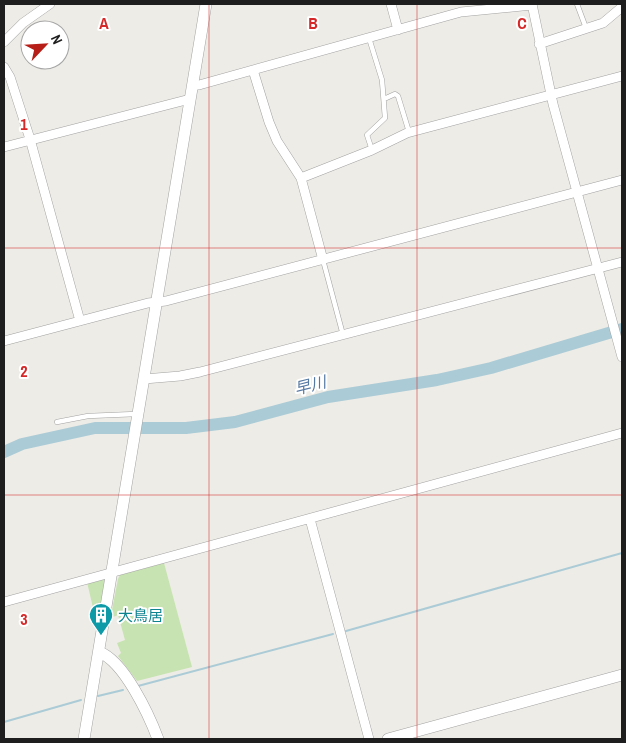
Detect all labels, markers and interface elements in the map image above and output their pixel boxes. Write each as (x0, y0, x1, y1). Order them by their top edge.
text: A (99, 12, 109, 34)
text: B (308, 12, 318, 34)
text: C (517, 12, 527, 34)
north arrow (20, 20, 70, 70)
text: N (47, 32, 67, 47)
text: 1 (20, 113, 28, 135)
text: 2 (20, 360, 28, 382)
water label: 早川 (292, 370, 330, 400)
building icon: 大鳥居 (88, 602, 114, 636)
place label: 大鳥居 (118, 605, 163, 626)
text: 3 (20, 608, 28, 630)

